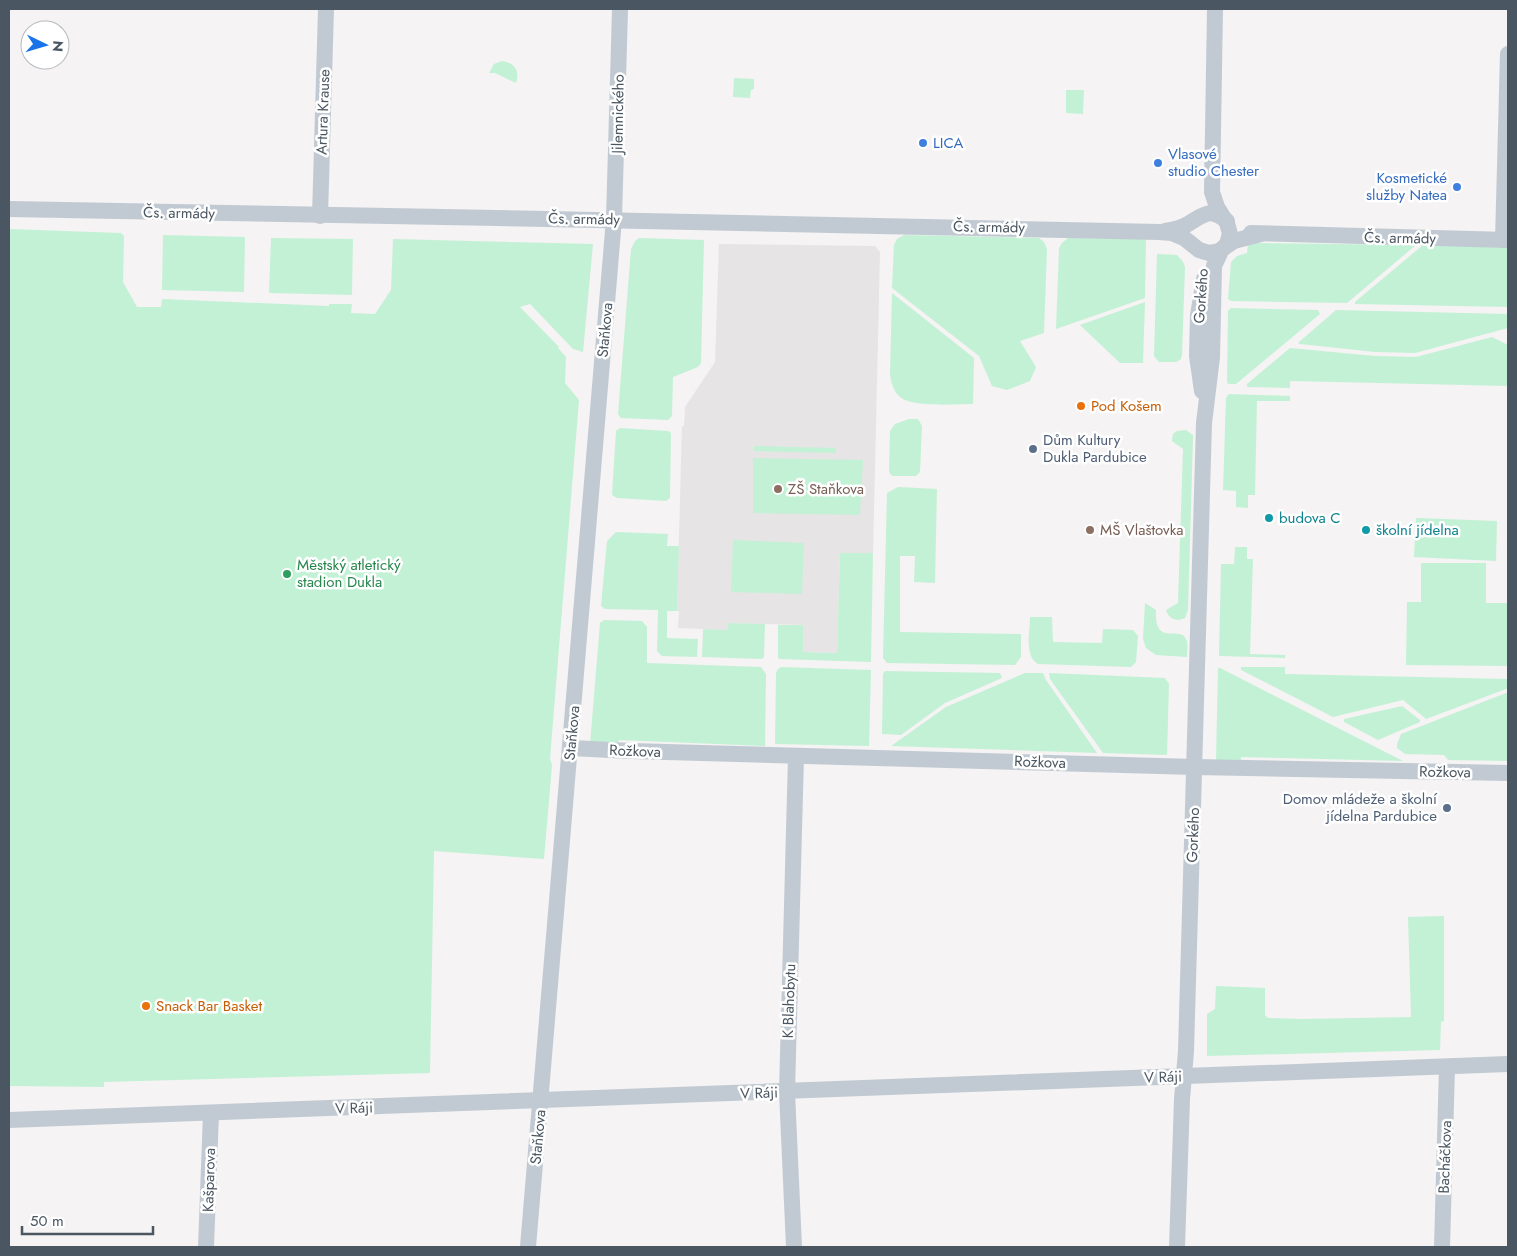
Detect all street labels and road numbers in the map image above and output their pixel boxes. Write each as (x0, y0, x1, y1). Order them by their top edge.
street label: Artura Krause (311, 68, 336, 155)
street label: Jilemnického (606, 74, 630, 156)
street label: Čs. armády (143, 201, 215, 225)
street label: Čs. armády (548, 207, 620, 231)
street label: Čs. armády (953, 215, 1025, 239)
street label: Čs. armády (1364, 226, 1436, 250)
street label: Gorkého (1188, 268, 1214, 324)
street label: Staňkova (592, 302, 618, 358)
street label: Staňkova (559, 705, 585, 761)
street label: Rožkova (609, 739, 661, 763)
street label: Rožkova (1014, 750, 1066, 774)
street label: Rožkova (1419, 761, 1471, 783)
street label: Gorkého (1181, 807, 1205, 863)
street label: K Blahobytu (777, 963, 801, 1039)
street label: V Ráji (1144, 1065, 1182, 1089)
street label: V Ráji (740, 1081, 778, 1105)
street label: V Ráji (335, 1096, 373, 1120)
street label: Staňkova (525, 1109, 551, 1165)
street label: Bacháčkova (1433, 1120, 1457, 1194)
street label: Kašparova (197, 1148, 221, 1212)

